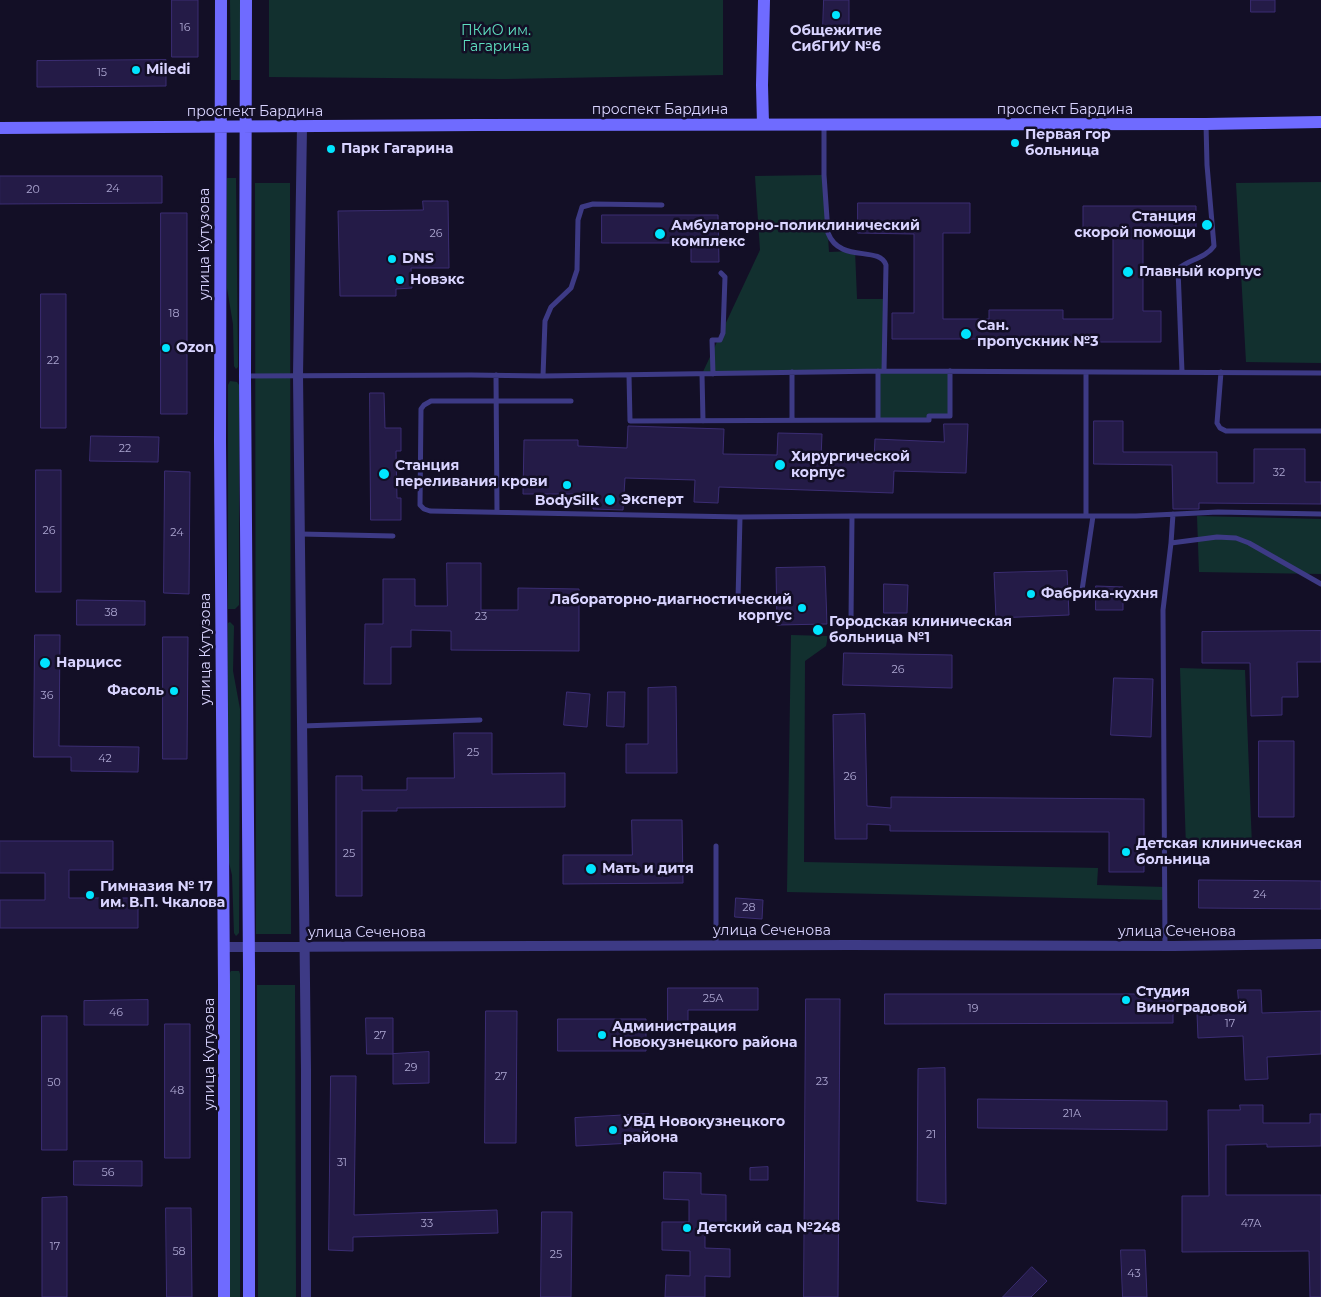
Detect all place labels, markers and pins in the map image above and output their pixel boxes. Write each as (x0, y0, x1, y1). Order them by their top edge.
marker: Общежитие СибГИУ №6 (830, 9, 842, 21)
place label: Общежитие СибГИУ №6 (790, 23, 882, 56)
place label: Miledi (146, 62, 191, 78)
marker: Miledi (130, 64, 142, 76)
place label: Первая гор больница (1025, 127, 1111, 160)
marker: Первая гор больница (1009, 137, 1021, 149)
place label: Парк Гагарина (341, 141, 453, 157)
marker: Парк Гагарина (325, 143, 337, 155)
place label: Станция скорой помощи (1074, 209, 1196, 242)
place label: Амбулаторно-поликлинический комплекс (671, 218, 920, 250)
marker: Станция скорой помощи (1200, 218, 1214, 232)
marker: Амбулаторно-поликлинический комплекс (653, 227, 667, 241)
place label: DNS (402, 251, 434, 267)
marker: DNS (386, 253, 398, 265)
place label: Главный корпус (1139, 264, 1261, 280)
marker: Главный корпус (1121, 265, 1135, 279)
place label: Новэкс (410, 272, 465, 288)
marker: Новэкс (394, 274, 406, 286)
place label: Сан. пропускник №3 (977, 318, 1099, 351)
marker: Сан. пропускник №3 (959, 327, 973, 341)
place label: Ozon (176, 340, 214, 356)
marker: Ozon (160, 342, 172, 354)
place label: Хирургической корпус (791, 449, 910, 482)
place label: Станция переливания крови (395, 458, 548, 491)
marker: Хирургической корпус (773, 458, 787, 472)
marker: Станция переливания крови (377, 467, 391, 481)
marker: BodySilk (561, 479, 573, 491)
place label: Эксперт (621, 492, 684, 508)
place label: BodySilk (535, 493, 599, 509)
marker: Эксперт (603, 493, 617, 507)
place label: Фабрика-кухня (1041, 586, 1158, 602)
marker: Фабрика-кухня (1025, 588, 1037, 600)
place label: Лабораторно-диагностический корпус (550, 592, 792, 624)
marker: Лабораторно-диагностический корпус (796, 602, 808, 614)
place label: Городская клиническая больница №1 (829, 614, 1012, 646)
marker: Городская клиническая больница №1 (811, 623, 825, 637)
place label: Нарцисс (56, 655, 122, 671)
marker: Нарцисс (38, 656, 52, 670)
place label: Фасоль (107, 683, 164, 699)
marker: Фасоль (168, 685, 180, 697)
place label: Детская клиническая больница (1136, 836, 1302, 869)
marker: Детская клиническая больница (1120, 846, 1132, 858)
place label: Мать и дитя (602, 861, 694, 877)
marker: Мать и дитя (584, 862, 598, 876)
place label: Гимназия № 17 им. В.П. Чкалова (100, 879, 225, 912)
marker: Гимназия № 17 им. В.П. Чкалова (84, 889, 96, 901)
place label: Студия Виноградовой (1136, 984, 1247, 1016)
marker: Студия Виноградовой (1120, 994, 1132, 1006)
place label: Администрация Новокузнецкого района (612, 1019, 797, 1052)
marker: Администрация Новокузнецкого района (596, 1029, 608, 1041)
place label: УВД Новокузнецкого района (623, 1114, 785, 1146)
marker: УВД Новокузнецкого района (607, 1124, 619, 1136)
place label: Детский сад №248 (697, 1220, 841, 1236)
marker: Детский сад №248 (681, 1222, 693, 1234)

